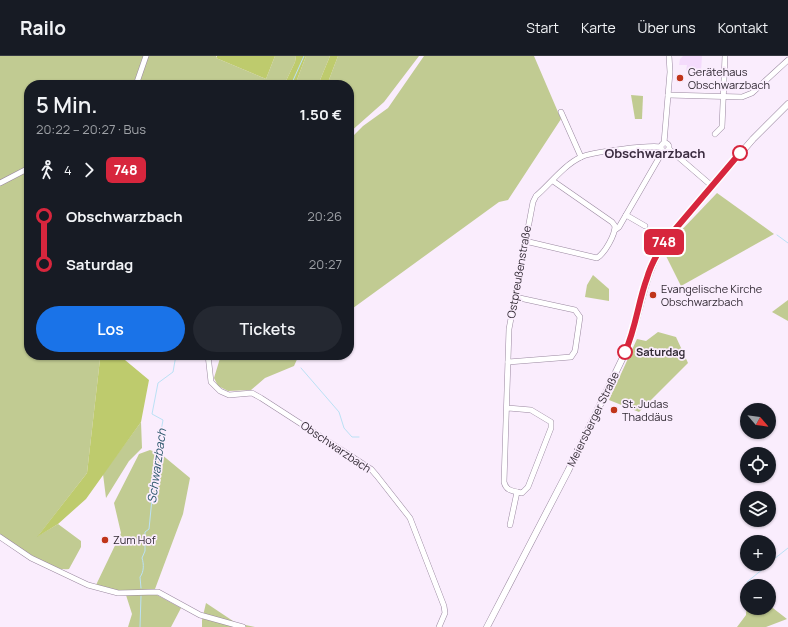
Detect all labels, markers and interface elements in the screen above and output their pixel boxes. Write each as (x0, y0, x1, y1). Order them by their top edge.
text: Railo (20, 15, 66, 41)
text: Start (526, 18, 559, 37)
text: Karte (581, 18, 616, 37)
text: Über uns (638, 18, 696, 37)
text: Kontakt (718, 18, 768, 37)
place label: Gerätehaus Obschwarzbach (688, 64, 770, 92)
marker: Gerätehaus Obschwarzbach (675, 73, 685, 83)
text: 5 Min. (36, 90, 98, 120)
text: 1.50 € (300, 104, 342, 125)
text: 20:22 – 20:27 · Bus (36, 120, 146, 138)
district label: Obschwarzbach (604, 144, 706, 162)
unlabelled marker (732, 145, 748, 161)
icon: walk (36, 159, 58, 181)
icon: forward (78, 159, 100, 181)
text: 748 (114, 160, 138, 179)
text: 4 (64, 161, 72, 179)
text: Obschwarzbach (66, 206, 183, 227)
text: 20:26 (307, 207, 342, 225)
street label: Ostpreußenstraße (503, 224, 534, 319)
line badge: 748 (641, 229, 687, 255)
text: 748 (652, 232, 676, 251)
text: Saturdag (66, 254, 133, 275)
text: 20:27 (309, 255, 342, 273)
place label: Evangelische Kirche Obschwarzbach (661, 281, 763, 309)
marker: Evangelische Kirche Obschwarzbach (648, 290, 658, 300)
button: Los (36, 306, 185, 352)
button: Tickets (193, 306, 342, 352)
marker: Saturdag (617, 344, 633, 360)
place label: Saturdag (636, 344, 685, 359)
street label: Meiersberger Straße (563, 368, 622, 469)
place label: St. Judas Thaddäus (622, 396, 673, 424)
north arrow (740, 403, 776, 439)
map controls (740, 403, 776, 615)
marker: St. Judas Thaddäus (609, 405, 619, 415)
street label: Obschwarzbach (298, 417, 374, 476)
water label: Schwarzbach (143, 427, 170, 504)
button: locate (740, 447, 776, 483)
button: layers (740, 491, 776, 527)
place label: Zum Hof (113, 532, 156, 547)
marker: Zum Hof (100, 535, 110, 545)
button: + (740, 535, 776, 571)
button: − (740, 579, 776, 615)

